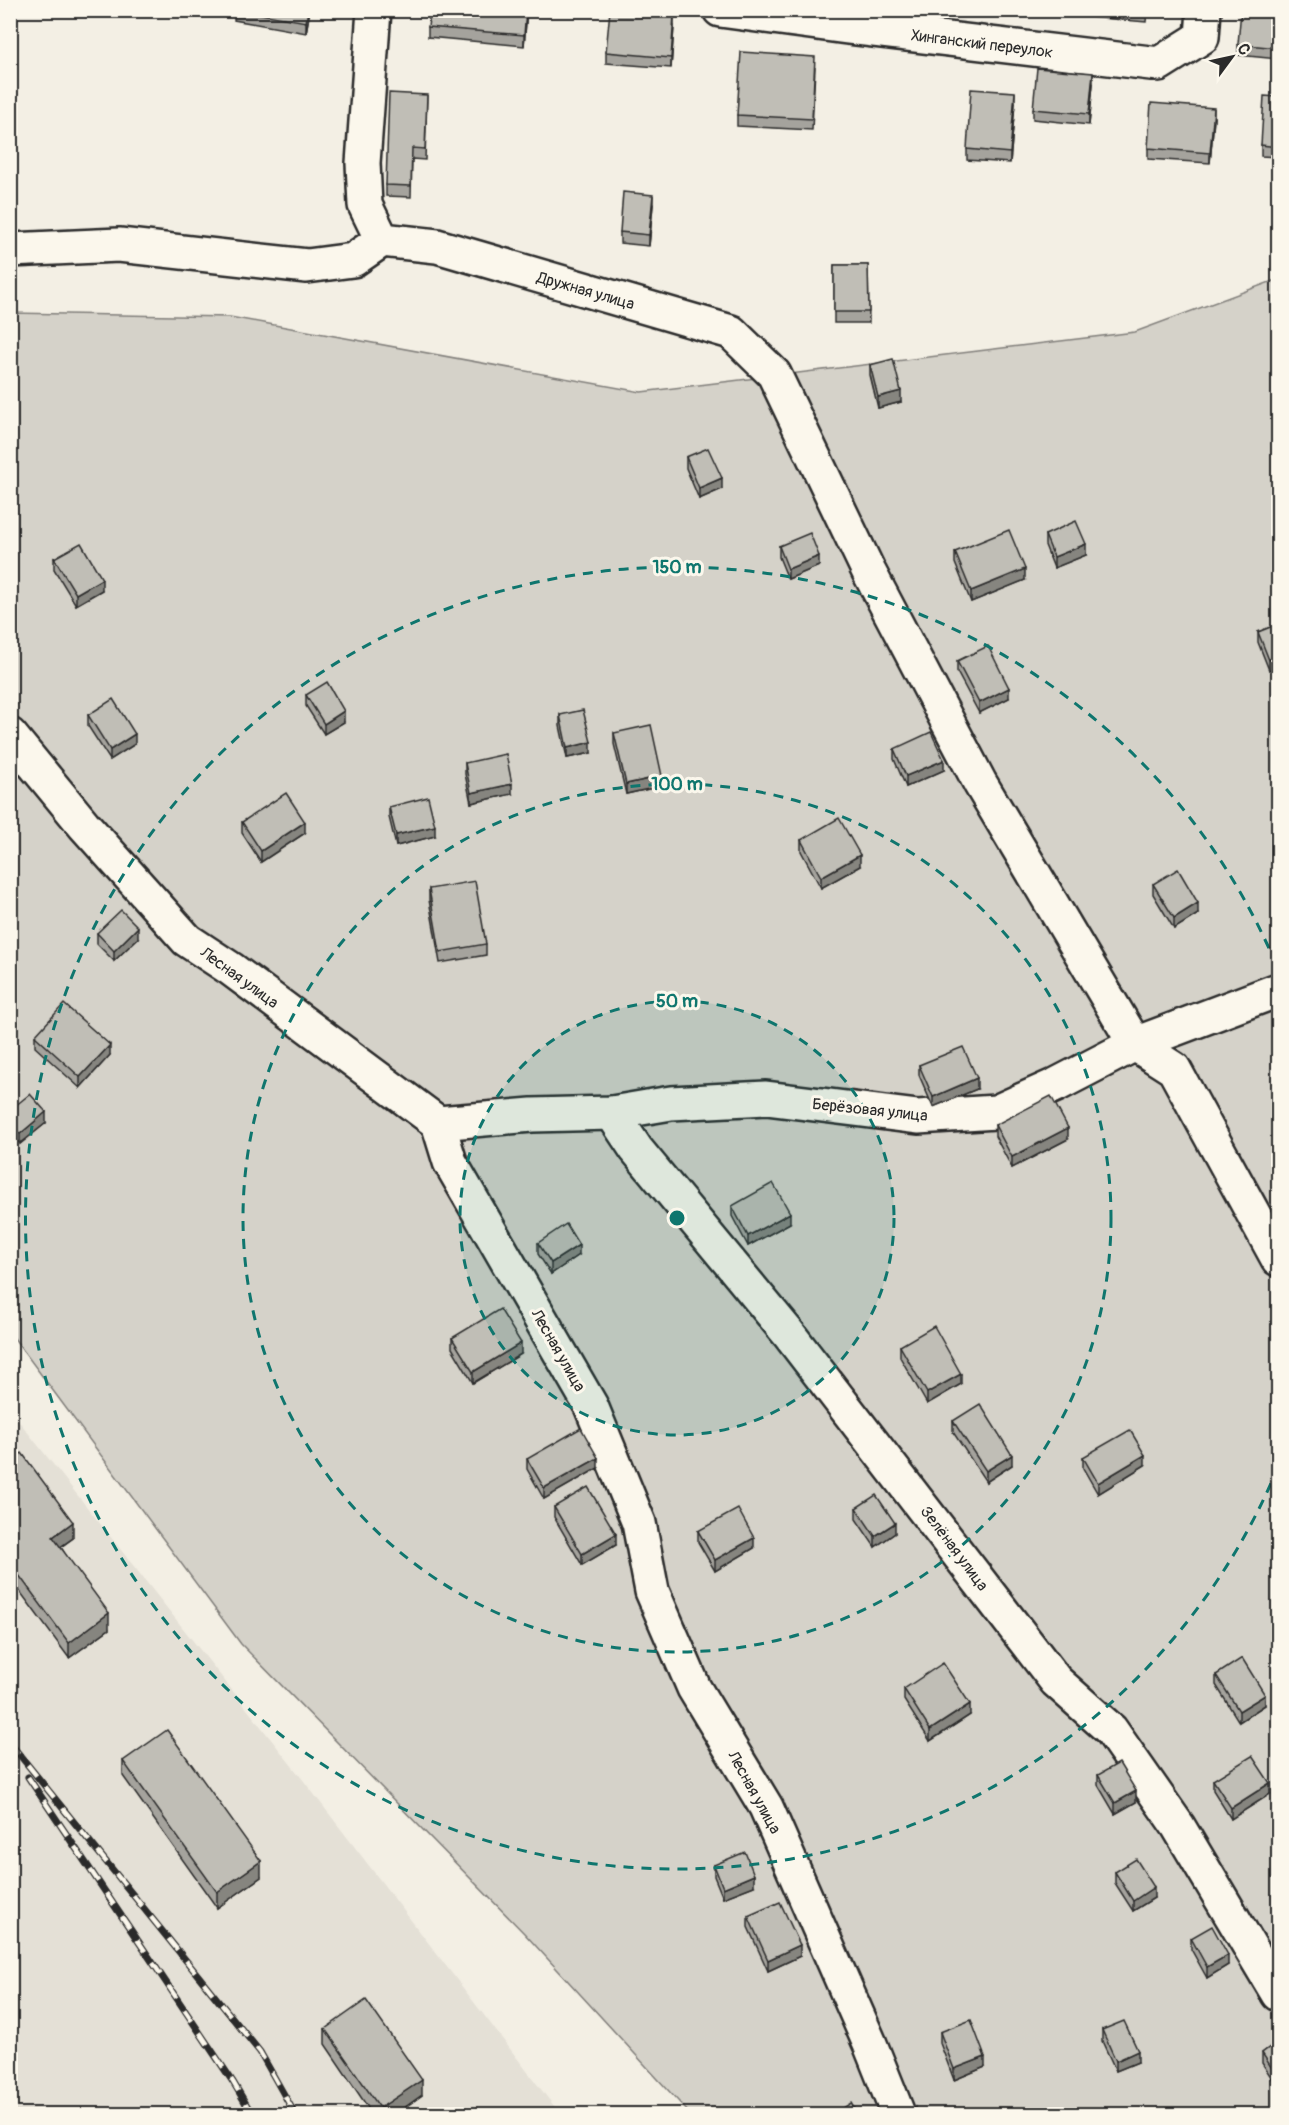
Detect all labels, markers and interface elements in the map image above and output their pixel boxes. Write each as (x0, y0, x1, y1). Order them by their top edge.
street label: Хинганский переулок (910, 25, 1054, 63)
north arrow (1202, 27, 1262, 87)
text: С (1233, 40, 1255, 59)
street label: Дружная улица (534, 267, 637, 314)
text: 150 m (653, 556, 702, 579)
text: 100 m (651, 773, 703, 796)
street label: Лесная улица (196, 942, 282, 1013)
text: 50 m (656, 990, 698, 1013)
street label: Берёзовая улица (811, 1094, 929, 1126)
centre of rings (667, 1208, 687, 1228)
street label: Лесная улица (526, 1305, 590, 1395)
street label: Зелёная улица (916, 1502, 993, 1595)
street label: Лесная улица (723, 1747, 785, 1838)

